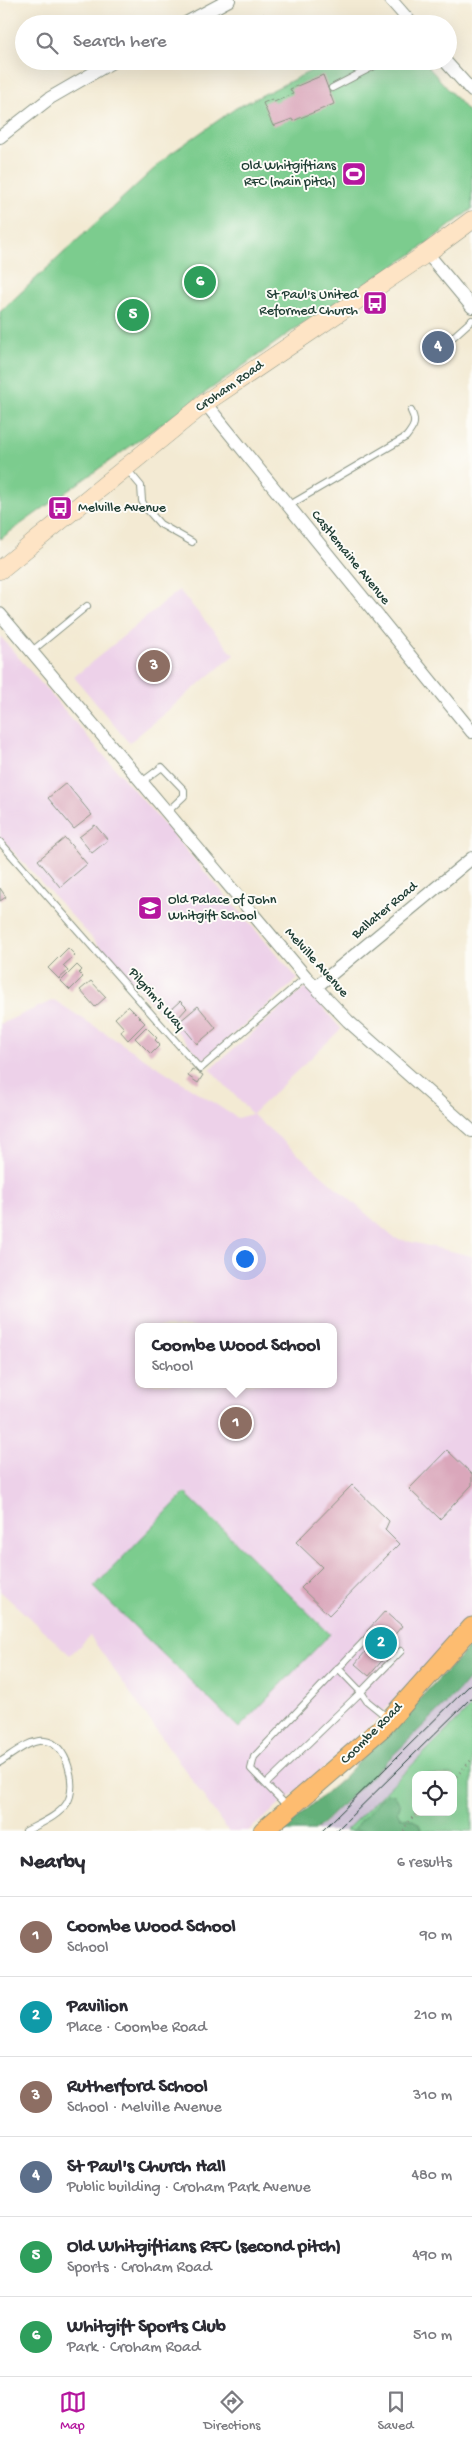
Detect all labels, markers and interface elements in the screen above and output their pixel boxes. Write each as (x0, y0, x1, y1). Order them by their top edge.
search box (15, 15, 457, 70)
icon: search (33, 29, 61, 57)
text: Search here (73, 31, 167, 54)
place label: Old Whitgiftians RFC (main pitch) (241, 158, 337, 191)
sports icon: Old Whitgiftians RFC (main pitch) (341, 161, 367, 187)
pin: 6 (184, 263, 216, 301)
place label: St Paul's United Reformed Church (259, 287, 360, 320)
bus stop icon: St Paul's United Reformed Church (362, 290, 388, 316)
pin: 5 (117, 296, 149, 334)
pin: 4 (422, 328, 454, 366)
street label: Croham Road (193, 356, 269, 417)
bus stop icon: Melville Avenue (47, 495, 73, 521)
place label: Melville Avenue (78, 500, 167, 517)
street label: Castlemaine Avenue (307, 507, 394, 609)
pin: 3 (138, 647, 170, 685)
street label: Ballater Road (348, 877, 423, 944)
place label: Old Palace of John Whitgift School (168, 892, 277, 925)
school or university icon: Old Palace of John Whitgift School (137, 895, 163, 921)
street label: Melville Avenue (280, 925, 352, 1002)
street label: Pilgrim's Way (123, 964, 188, 1035)
your location (232, 1246, 258, 1272)
popup (135, 1323, 337, 1388)
text: Coombe Wood School (152, 1335, 320, 1358)
text: School (152, 1358, 193, 1377)
pin: 1 (220, 1404, 252, 1442)
pin: 2 (365, 1624, 397, 1662)
street label: Coombe Road (338, 1698, 408, 1768)
map controls (412, 1771, 457, 1816)
button: locate (412, 1771, 457, 1816)
text: Nearby (20, 1851, 85, 1876)
text: 6 results (397, 1854, 452, 1873)
text: Coombe Wood School (67, 1916, 236, 1939)
text: 1 (33, 1927, 39, 1946)
text: 90 m (420, 1927, 452, 1946)
text: School (67, 1939, 109, 1958)
text: Pavilion (67, 1996, 128, 2019)
text: 2 (32, 2007, 40, 2026)
text: 210 m (413, 2007, 452, 2026)
text: Place · Coombe Road (67, 2019, 207, 2038)
text: Rutherford School (67, 2076, 208, 2099)
text: 3 (32, 2087, 40, 2106)
text: 310 m (413, 2087, 452, 2106)
text: School · Melville Avenue (67, 2099, 222, 2118)
text: St Paul's Church Hall (67, 2156, 226, 2179)
text: 4 (32, 2167, 40, 2186)
text: 480 m (411, 2167, 452, 2186)
text: Public building · Croham Park Avenue (67, 2179, 311, 2198)
text: Old Whitgiftians RFC (second pitch) (67, 2236, 341, 2259)
text: 5 (32, 2247, 40, 2266)
text: 490 m (412, 2247, 452, 2266)
text: Sports · Croham Road (67, 2259, 212, 2278)
text: Whitgift Sports Club (67, 2316, 226, 2339)
text: 6 (32, 2327, 40, 2346)
text: 510 m (413, 2327, 452, 2346)
text: Park · Croham Road (67, 2339, 200, 2358)
tab: Map (59, 2388, 87, 2435)
tab: Directions (204, 2388, 261, 2435)
tab: Saved (378, 2388, 413, 2435)

